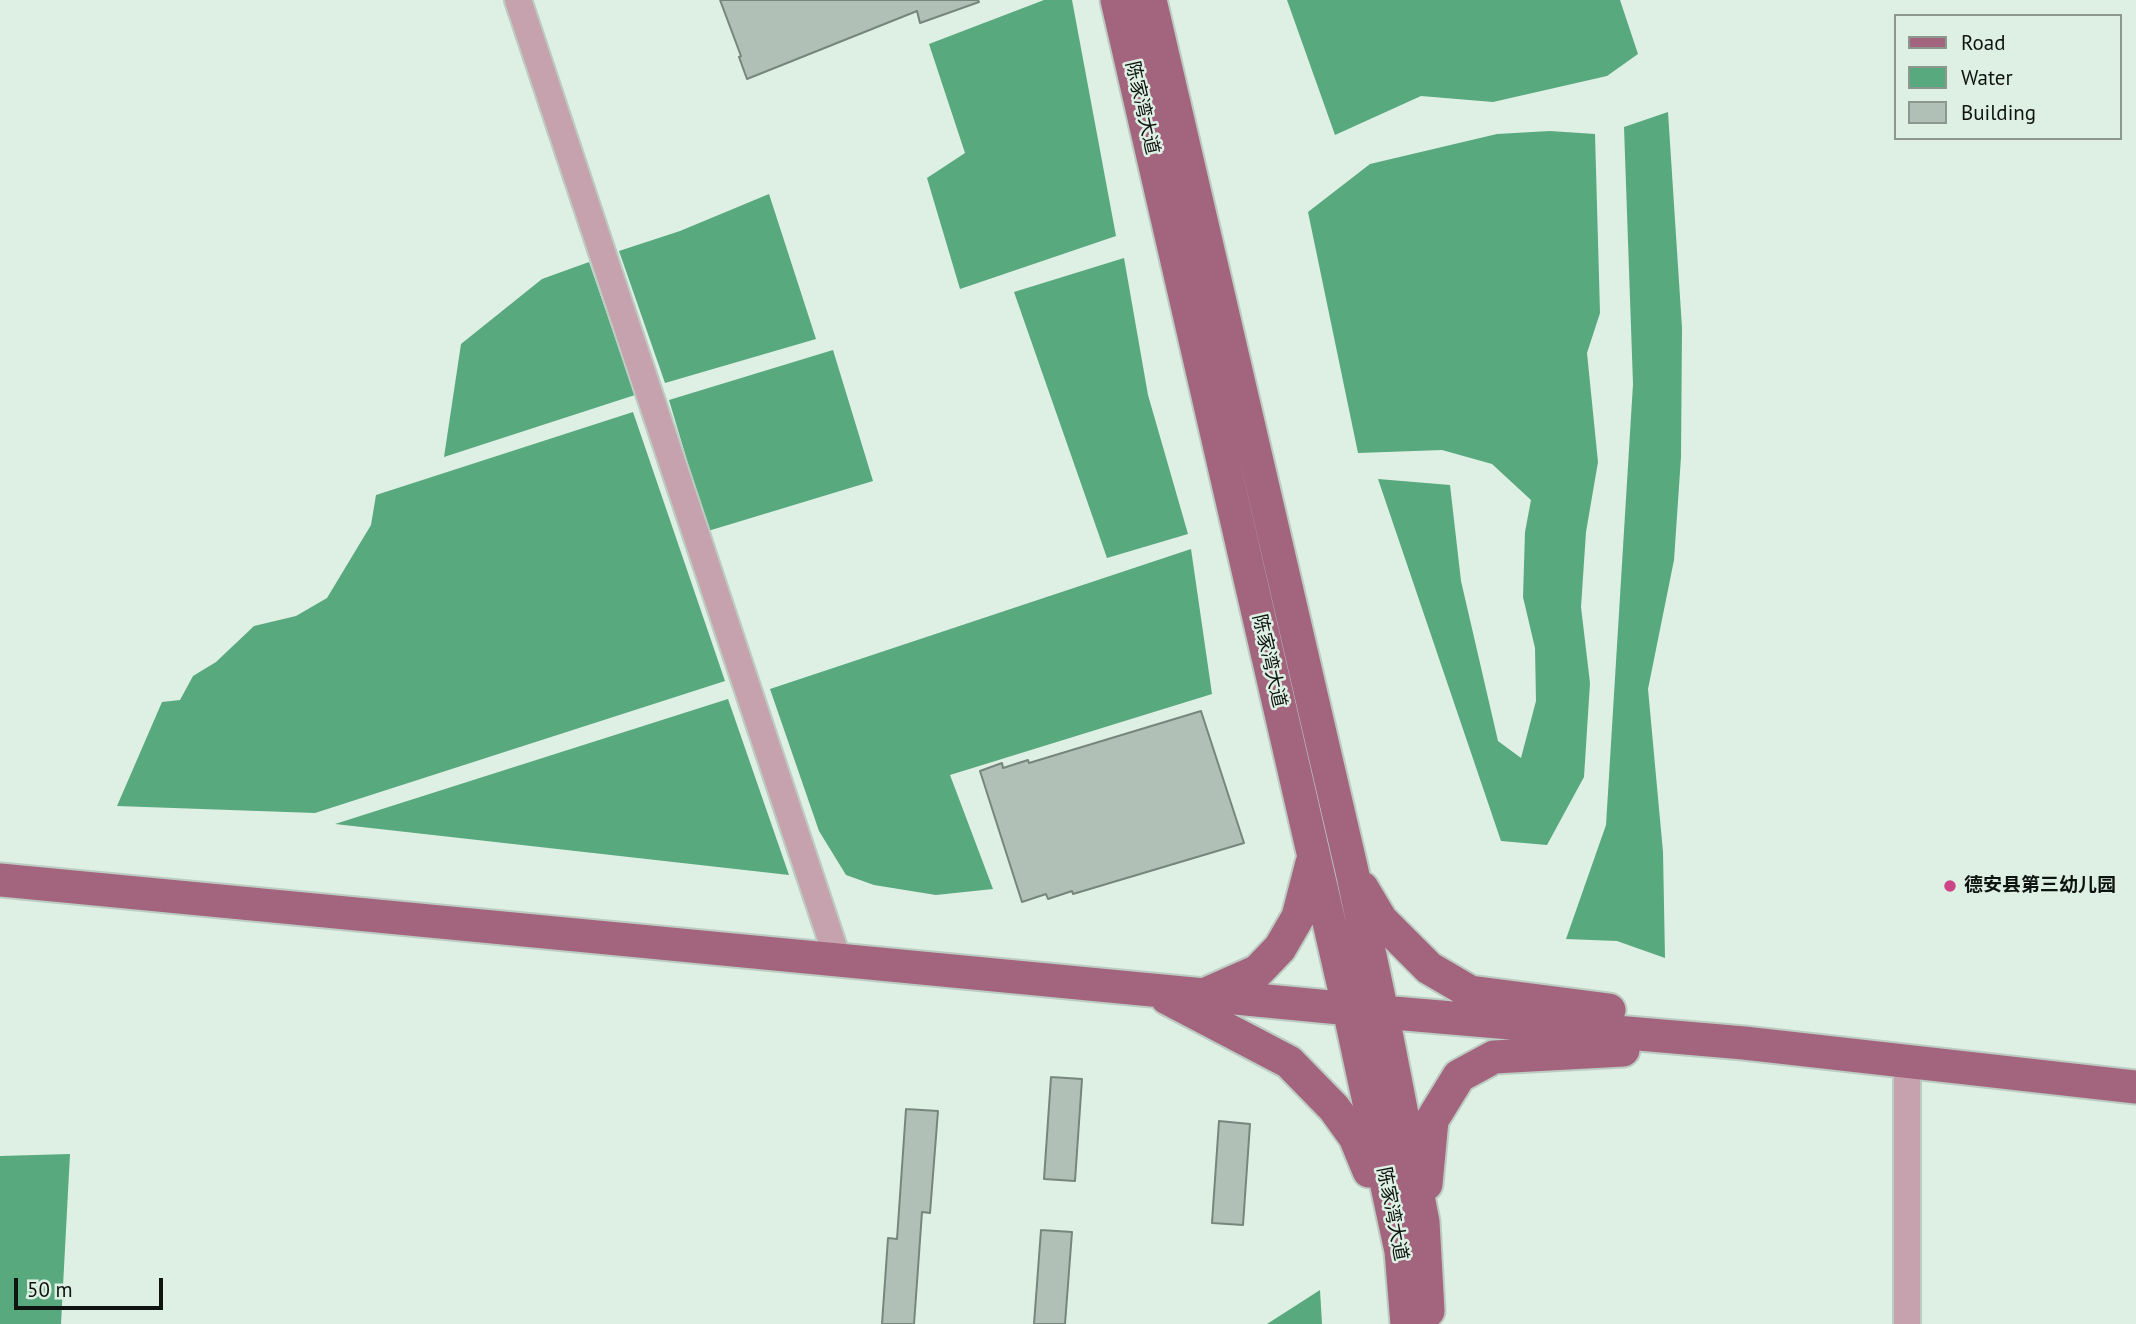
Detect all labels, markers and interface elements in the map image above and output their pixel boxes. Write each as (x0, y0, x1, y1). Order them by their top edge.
legend (1895, 14, 2122, 140)
text: Road (1961, 29, 2005, 56)
street label: 陈家湾大道 (1120, 59, 1164, 157)
text: Water (1961, 64, 2013, 91)
text: Building (1961, 99, 2036, 126)
street label: 陈家湾大道 (1247, 612, 1291, 710)
place label: 德安县第三幼儿园 (1964, 875, 2116, 897)
marker: 德安县第三幼儿园 (1942, 878, 1958, 894)
street label: 陈家湾大道 (1372, 1165, 1412, 1263)
scale bar (18, 1264, 166, 1308)
text: 50 m (27, 1276, 73, 1303)

